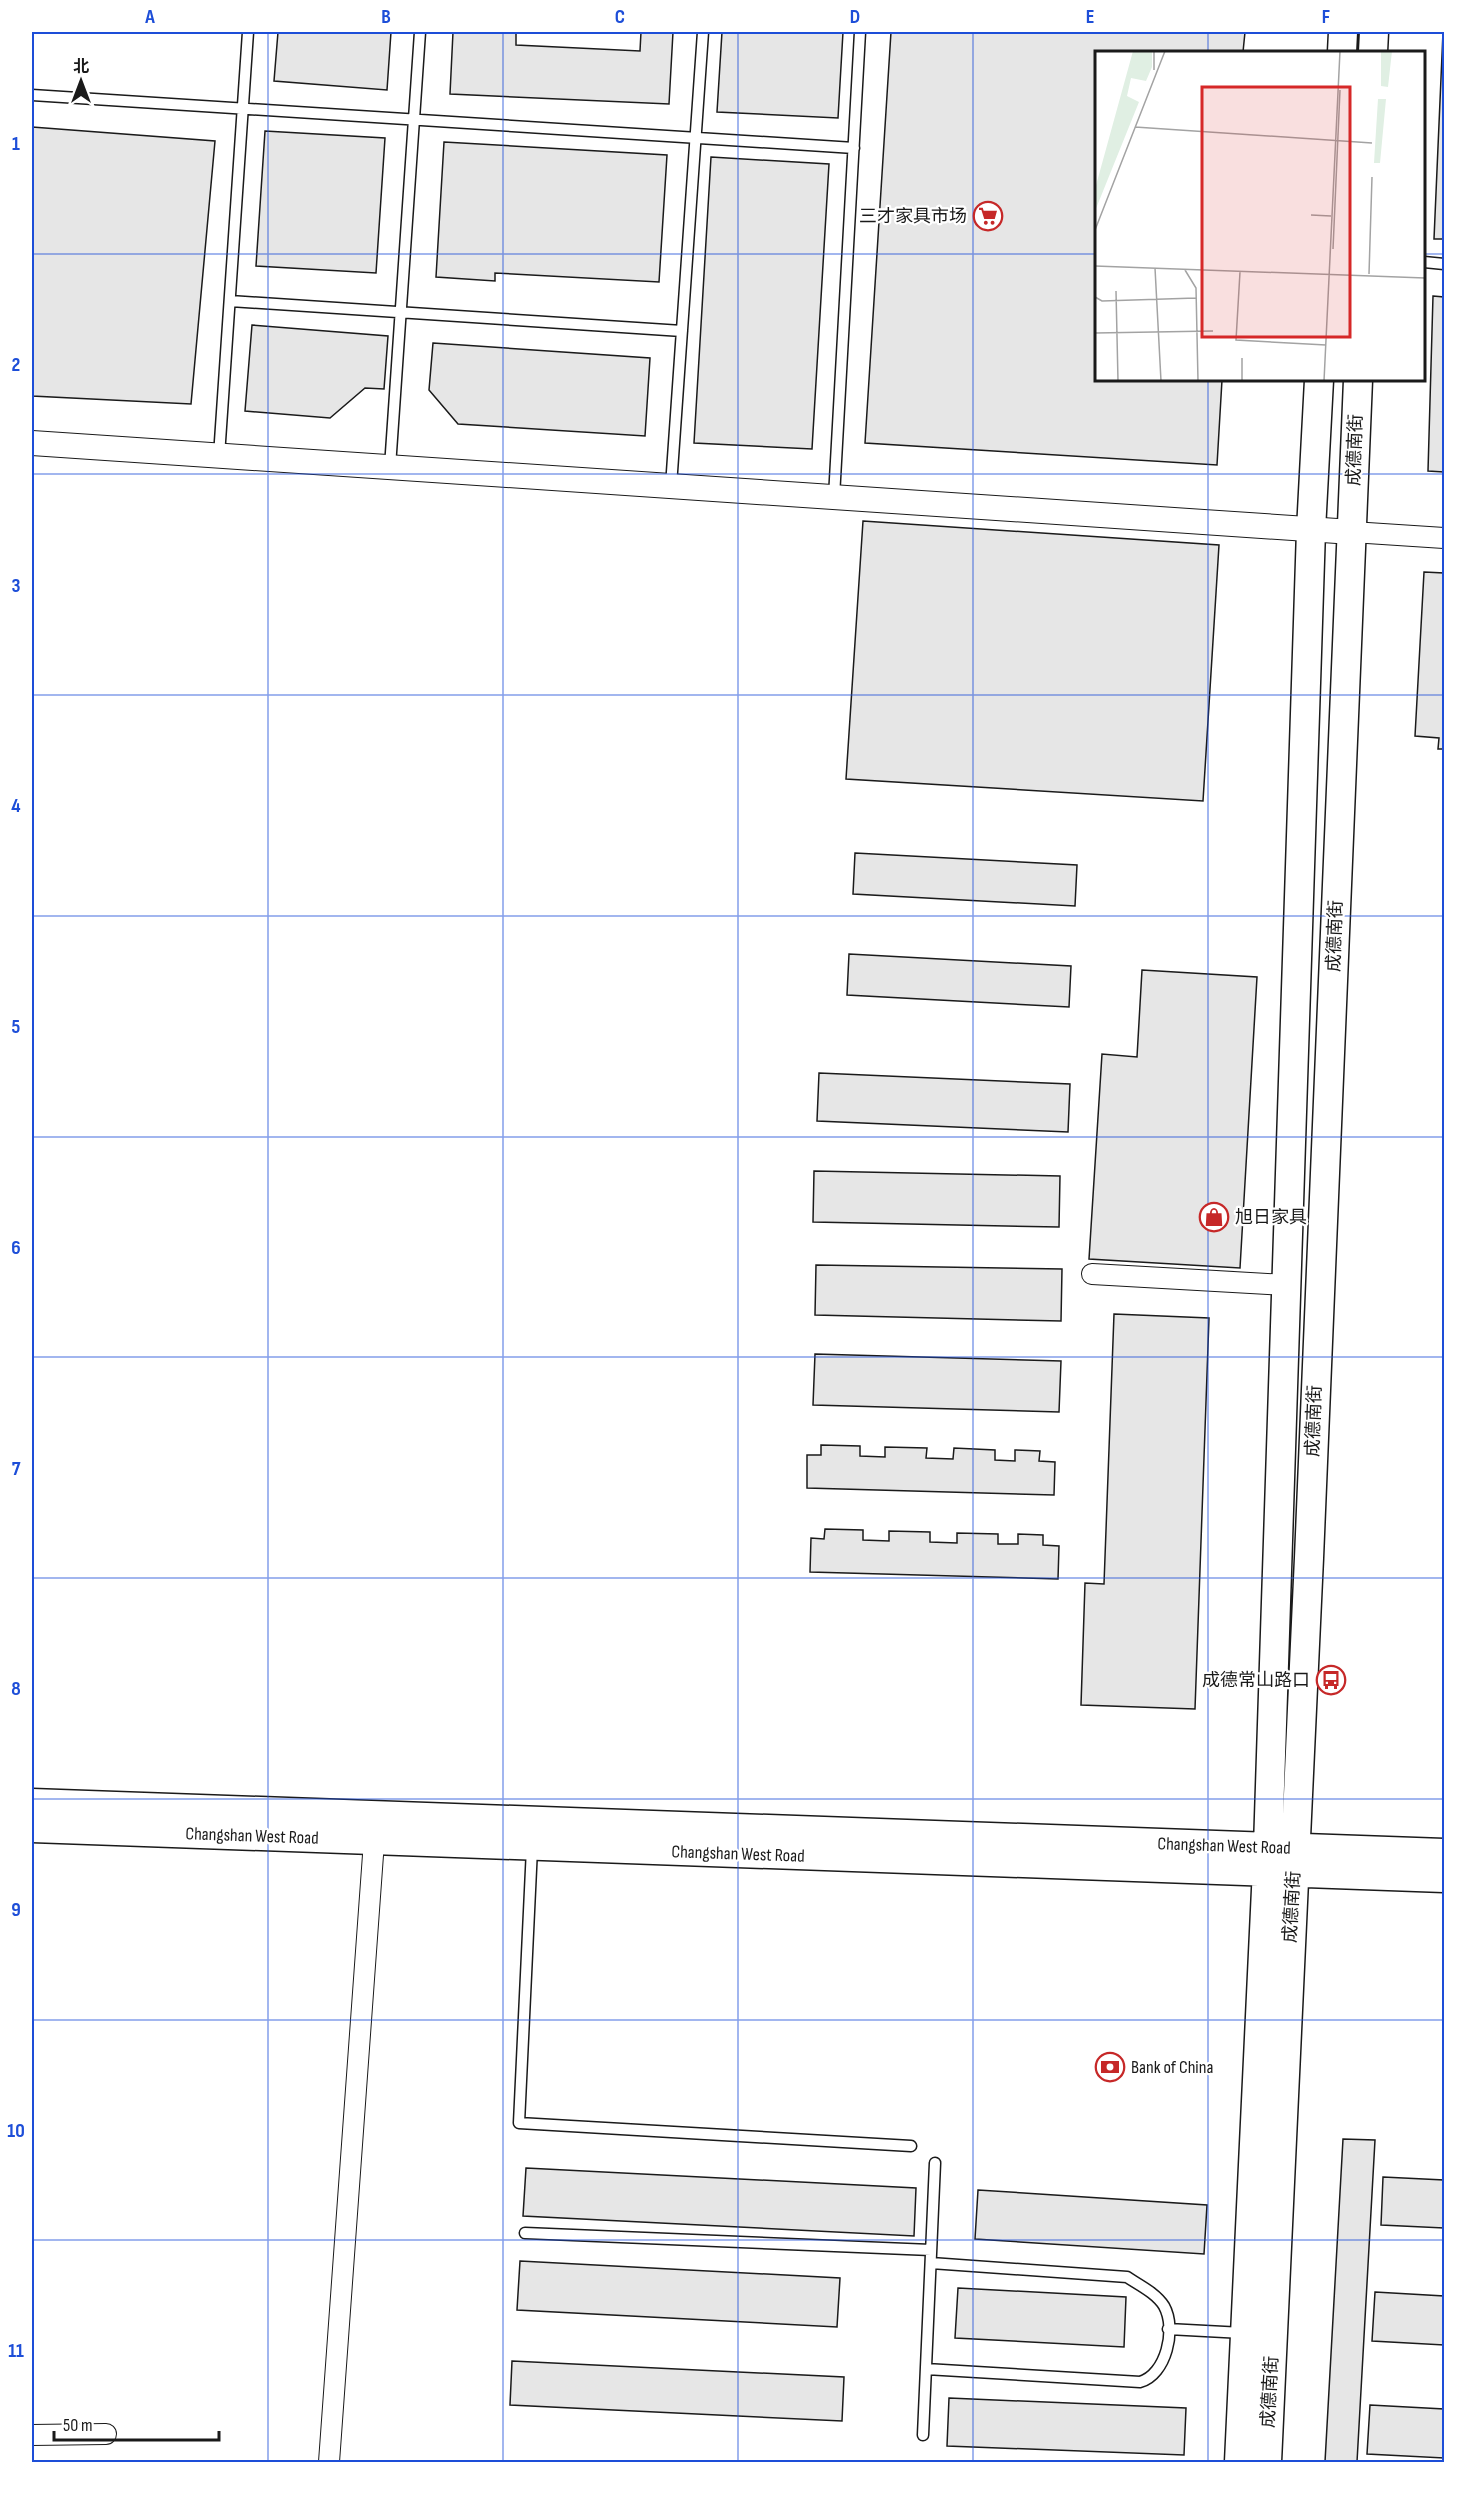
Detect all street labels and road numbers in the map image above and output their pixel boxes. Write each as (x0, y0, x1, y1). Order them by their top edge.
street label: 成德南街 (1343, 414, 1367, 486)
street label: 成德南街 (1323, 900, 1347, 972)
street label: 成德南街 (1302, 1385, 1326, 1457)
street label: Changshan West Road (185, 1823, 319, 1849)
street label: Changshan West Road (1157, 1833, 1291, 1859)
street label: Changshan West Road (671, 1841, 805, 1867)
street label: 成德南街 (1280, 1870, 1304, 1944)
street label: 成德南街 (1258, 2355, 1282, 2429)

